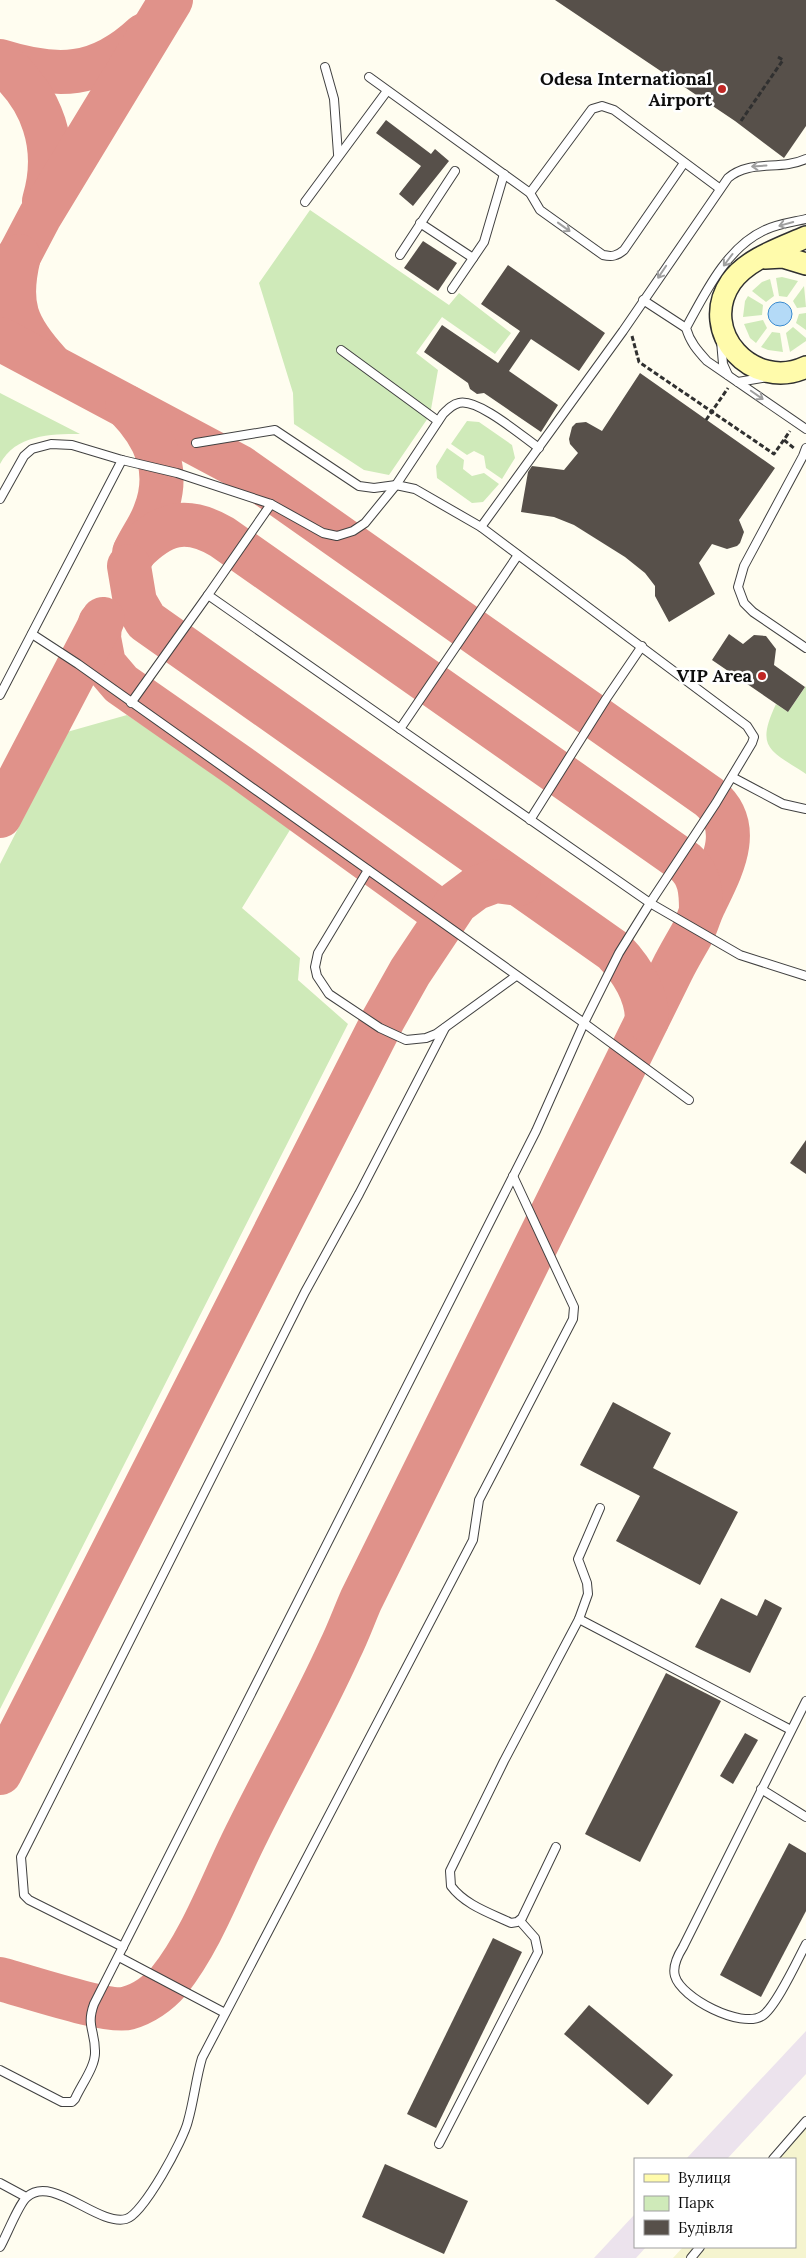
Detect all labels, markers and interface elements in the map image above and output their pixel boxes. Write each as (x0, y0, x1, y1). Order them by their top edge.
place label: Odesa International Airport (540, 67, 713, 111)
marker: Odesa International Airport (716, 83, 728, 95)
one-way arrow (752, 162, 768, 171)
one-way arrow (778, 220, 794, 229)
one-way arrow (557, 222, 571, 232)
one-way arrow (723, 253, 734, 266)
one-way arrow (657, 265, 667, 279)
one-way arrow (750, 390, 764, 400)
place label: VIP Area (677, 664, 753, 687)
marker: VIP Area (756, 670, 768, 682)
legend (634, 2158, 796, 2248)
text: Вулиця (678, 2168, 731, 2187)
text: Парк (678, 2193, 714, 2212)
text: Будівля (678, 2218, 733, 2237)

